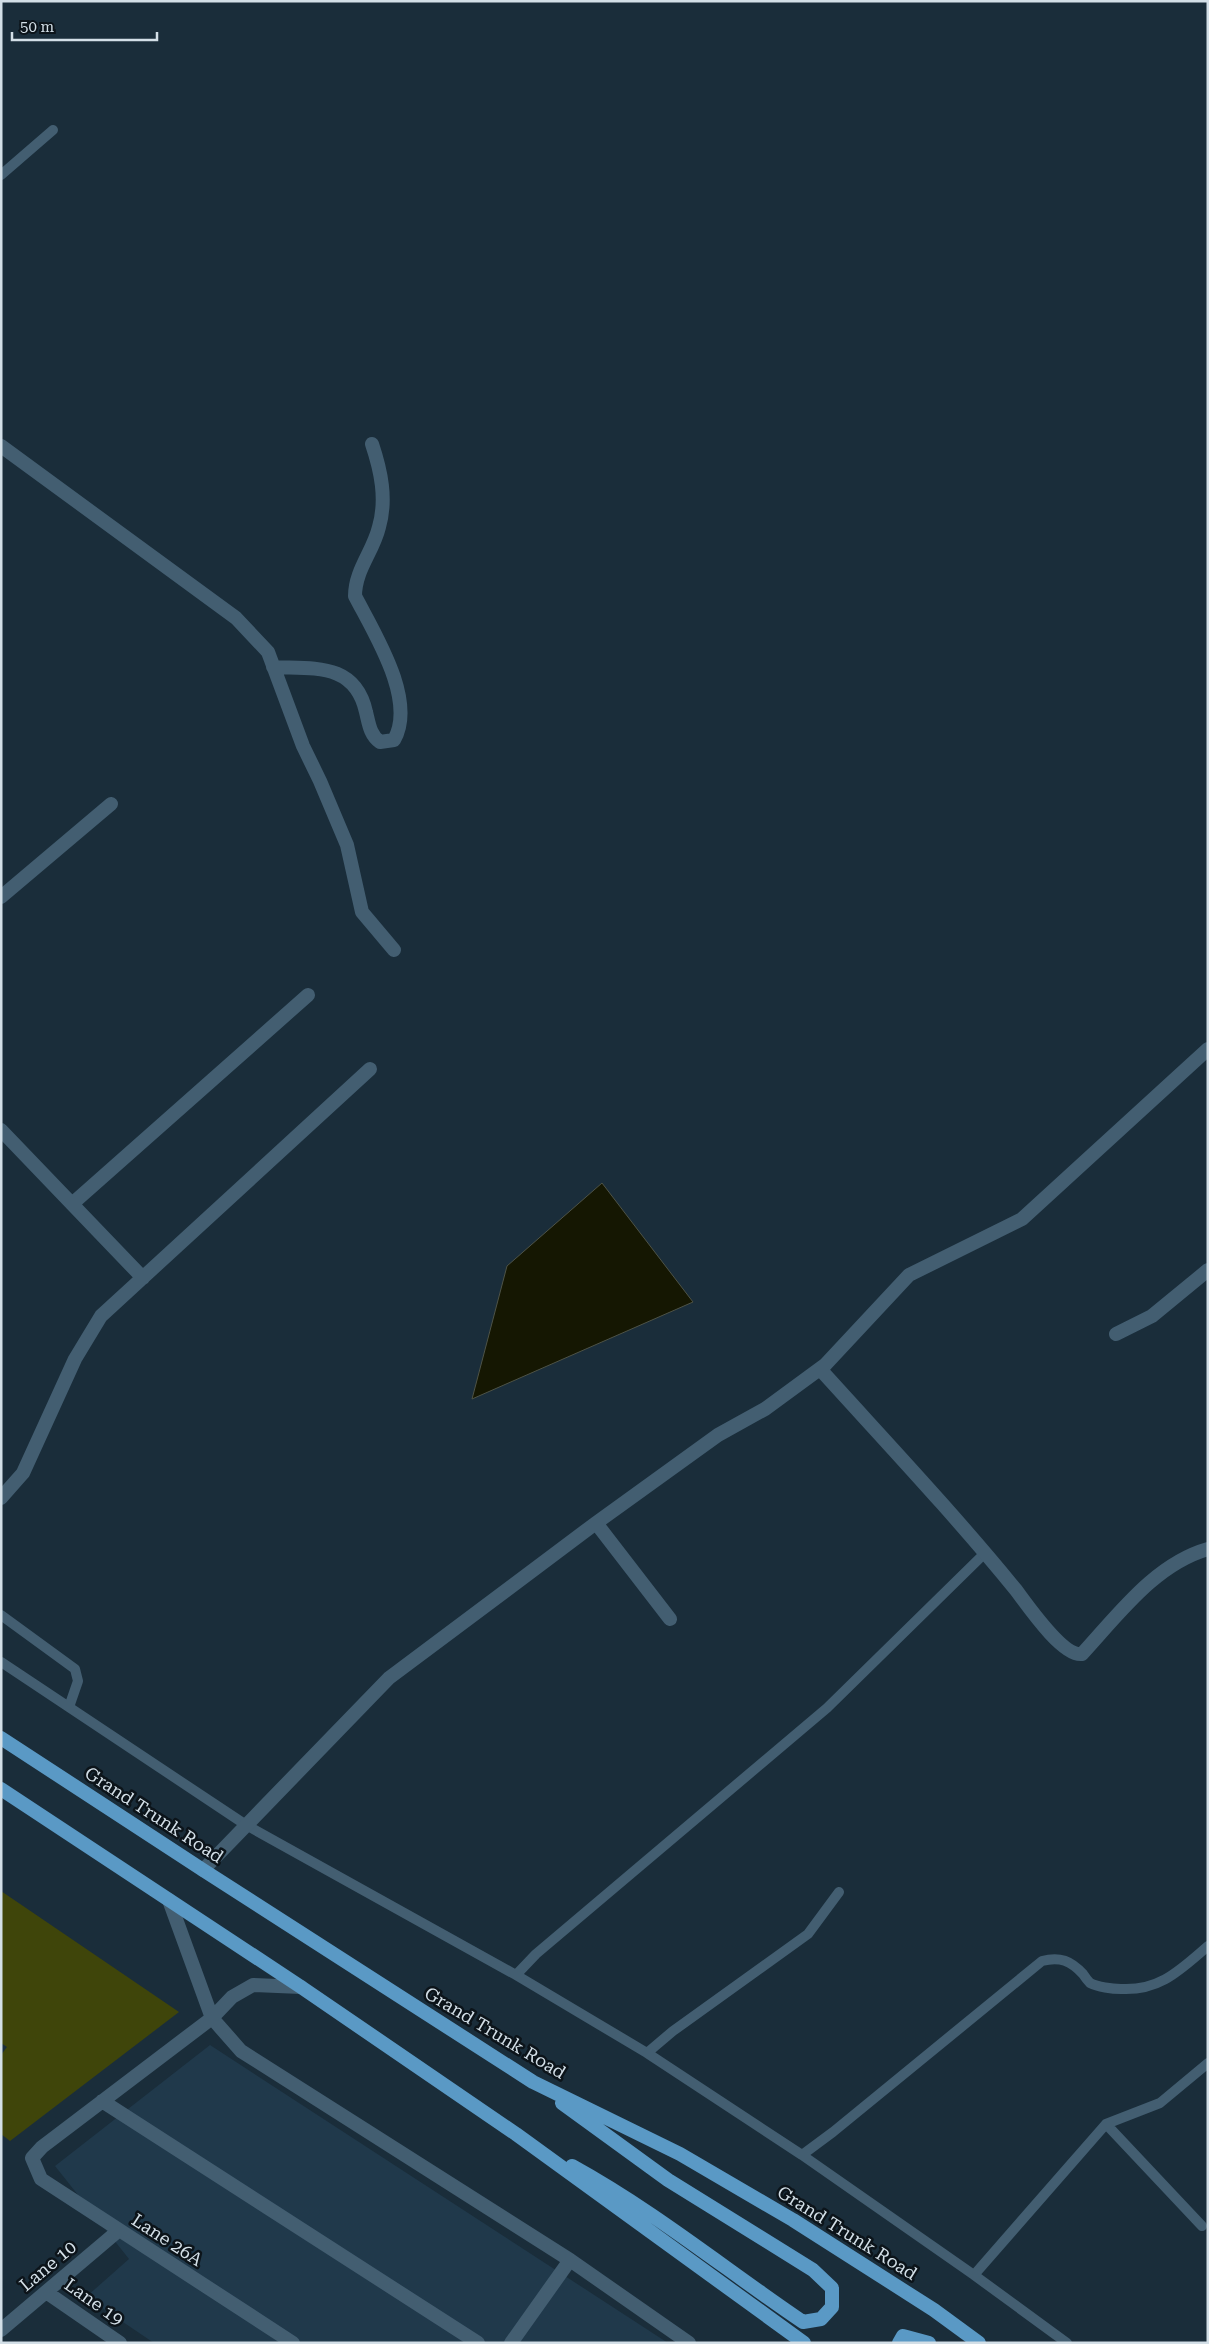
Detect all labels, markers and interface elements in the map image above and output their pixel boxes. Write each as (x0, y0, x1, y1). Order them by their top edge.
scale bar (12, 10, 158, 42)
text: 50 m (20, 18, 55, 36)
street label: Grand Trunk Road (81, 1762, 228, 1867)
street label: Grand Trunk Road (421, 1982, 570, 2083)
street label: Grand Trunk Road (774, 2181, 921, 2284)
street label: Lane 26A (128, 2209, 207, 2270)
street label: Lane 10 (15, 2236, 80, 2295)
street label: Lane 19 (61, 2274, 128, 2329)

